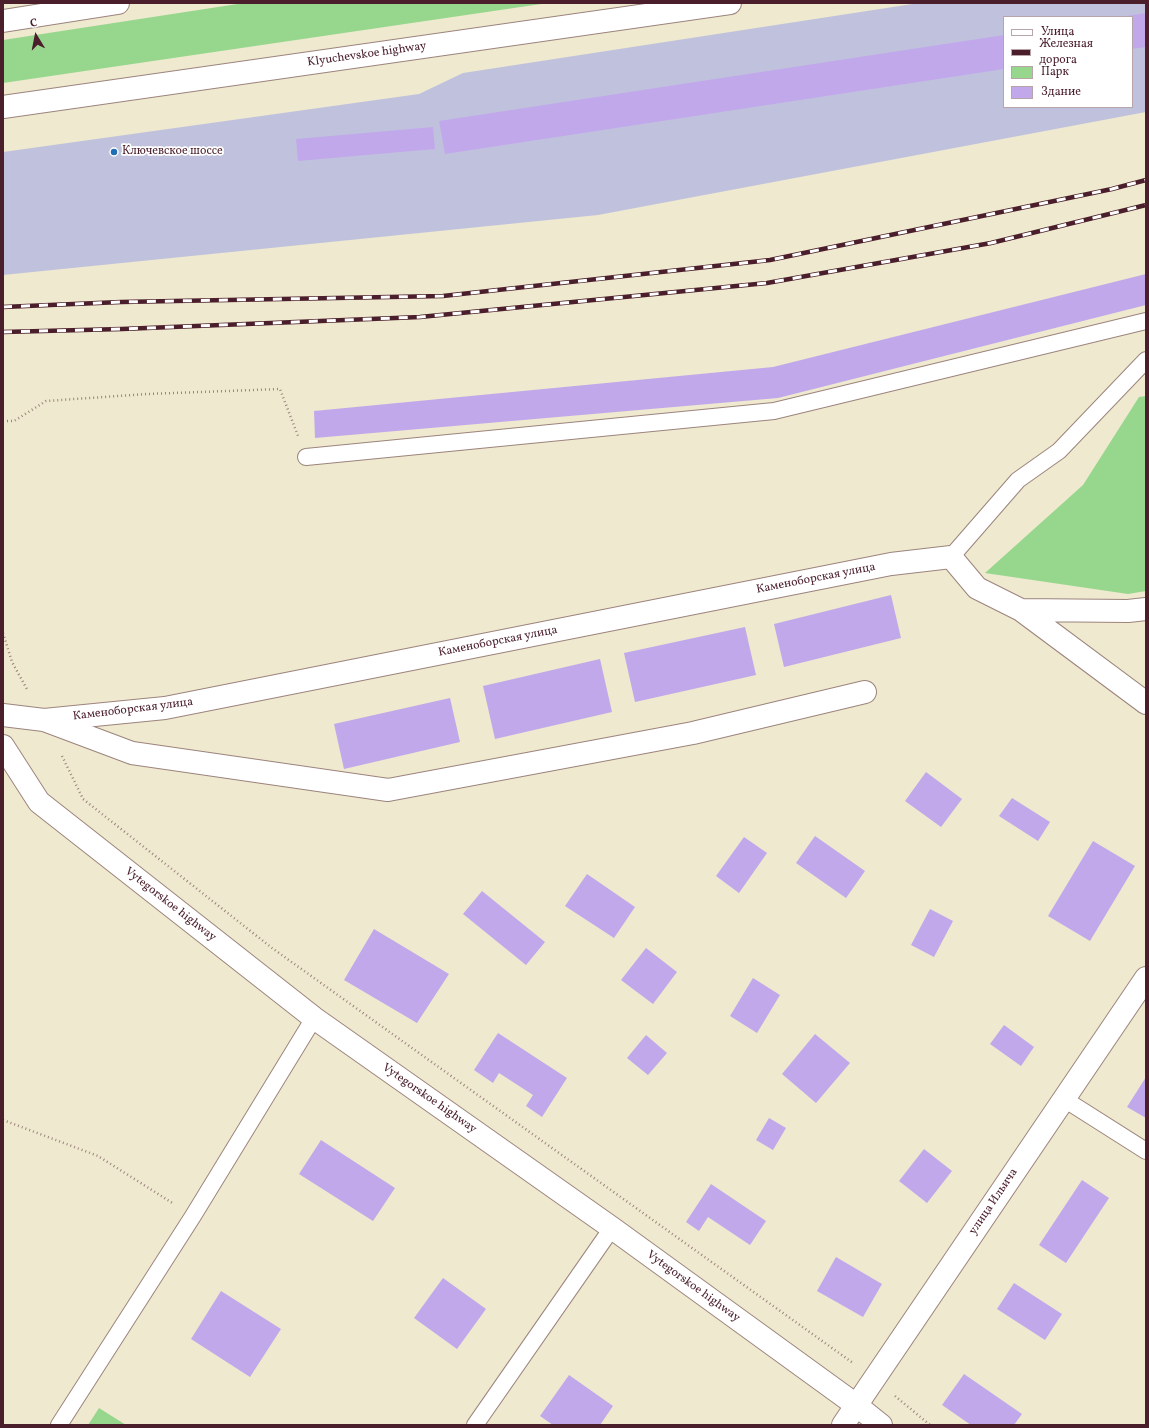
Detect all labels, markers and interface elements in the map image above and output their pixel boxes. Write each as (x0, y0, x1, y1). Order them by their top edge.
north arrow (16, 16, 56, 56)
text: С (29, 16, 39, 32)
legend (1003, 16, 1133, 108)
text: Улица (1041, 24, 1074, 40)
text: Железная дорога (1039, 36, 1093, 68)
street label: Klyuchevskoe highway (307, 40, 427, 70)
text: Парк (1041, 64, 1069, 80)
text: Здание (1041, 84, 1081, 100)
place label: Ключевское шоссе (122, 145, 223, 159)
marker: Ключевское шоссе (109, 147, 119, 157)
street label: Каменоборская улица (755, 560, 877, 598)
street label: Каменоборская улица (437, 623, 559, 661)
street label: Каменоборская улица (72, 695, 194, 725)
street label: Vytegorskoe highway (121, 865, 219, 945)
street label: Vytegorskoe highway (379, 1061, 479, 1137)
street label: улица Ильича (967, 1166, 1021, 1238)
street label: Vytegorskoe highway (643, 1248, 743, 1326)

